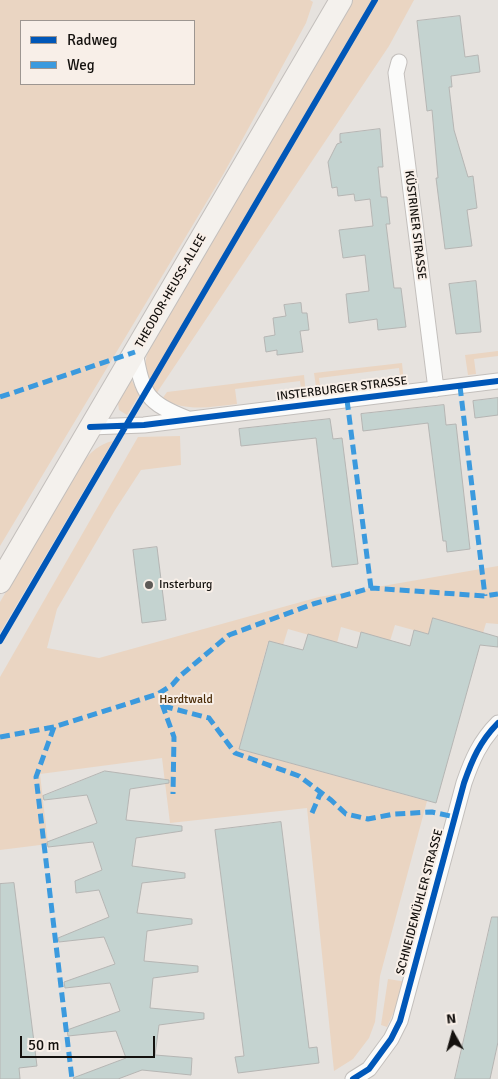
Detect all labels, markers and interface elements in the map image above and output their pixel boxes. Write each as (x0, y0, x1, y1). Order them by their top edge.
legend (20, 20, 195, 85)
text: Radweg (67, 31, 117, 49)
text: Weg (67, 56, 95, 74)
street label: KÜSTRINER STRASSE (401, 170, 429, 280)
street label: THEODOR-HEUSS-ALLEE (132, 231, 210, 351)
street label: INSTERBURGER STRASSE (276, 374, 408, 404)
place label: Insterburg (159, 578, 212, 592)
marker: Insterburg (143, 579, 155, 591)
park label: Hardtwald (159, 693, 213, 707)
street label: SCHNEIDEMÜHLER STRASSE (394, 827, 446, 977)
north arrow (428, 1009, 478, 1059)
text: N (445, 1010, 457, 1028)
scale bar (22, 1026, 158, 1058)
text: 50 m (28, 1036, 59, 1054)

